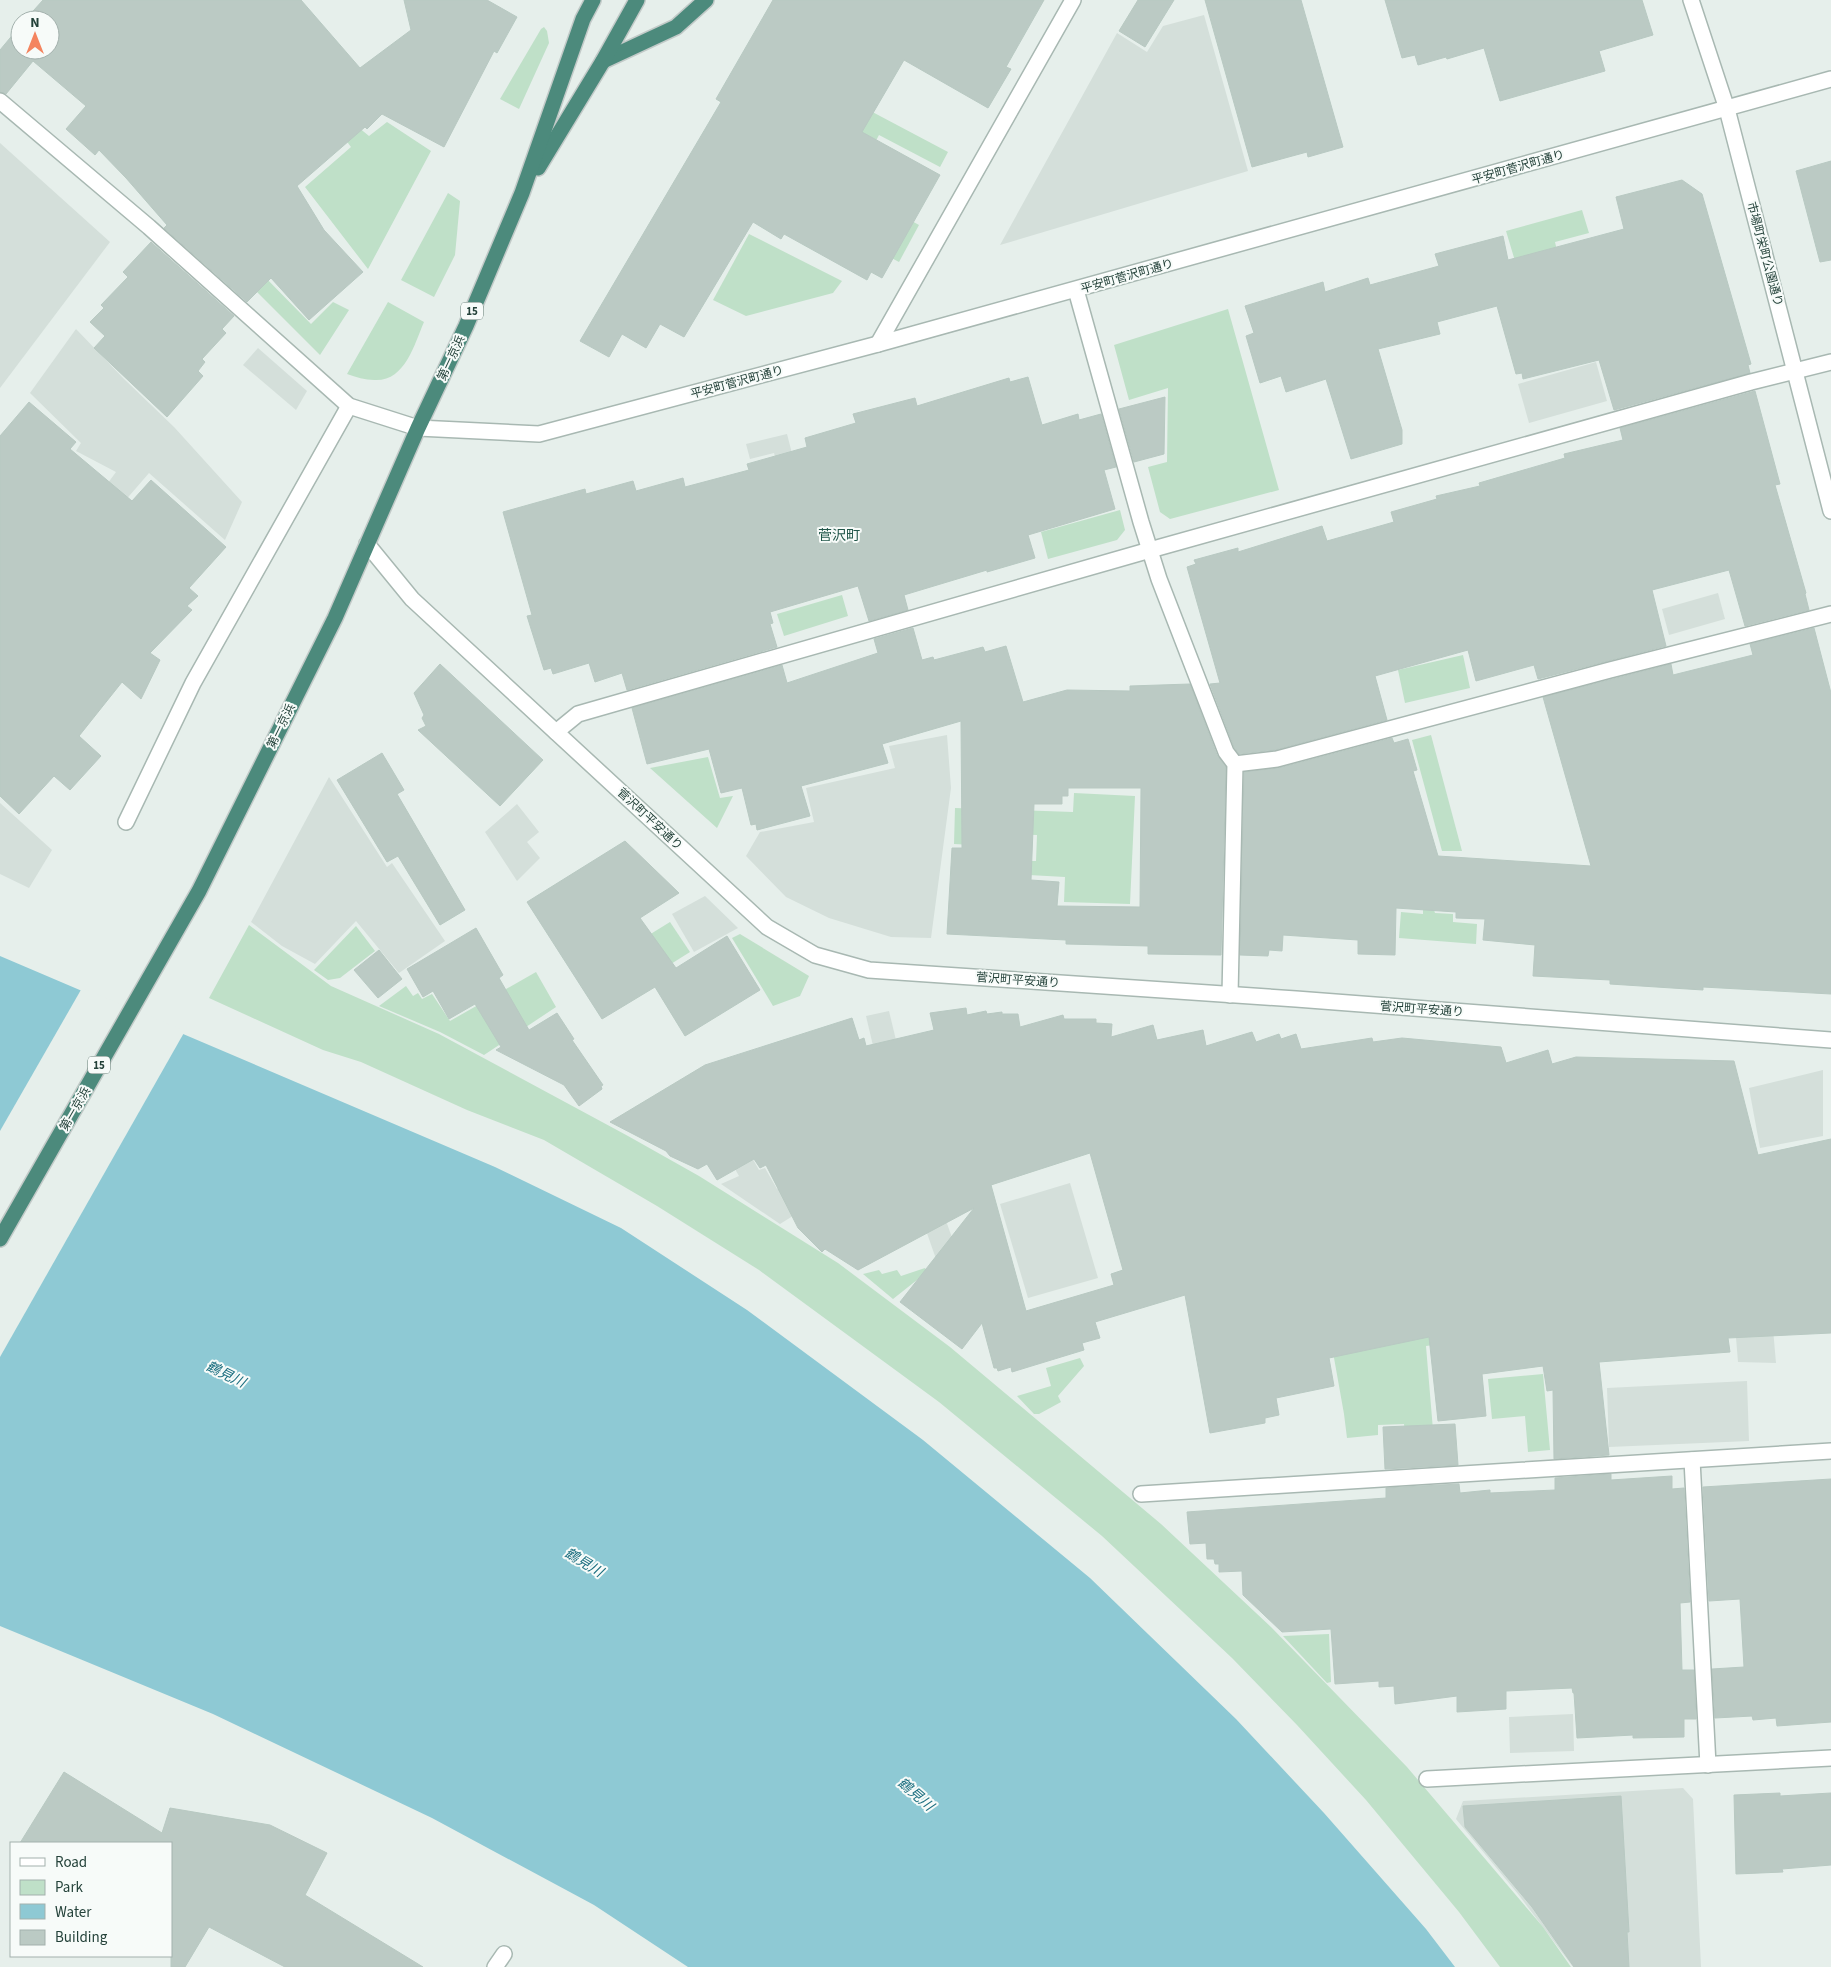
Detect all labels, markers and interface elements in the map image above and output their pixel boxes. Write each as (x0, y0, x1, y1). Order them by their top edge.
north arrow (10, 10, 60, 60)
text: N (30, 13, 40, 33)
street label: 平安町菅沢町通り (1470, 146, 1567, 189)
street label: 市場町栄町公園通り (1742, 200, 1787, 308)
street label: 平安町菅沢町通り (1079, 255, 1176, 298)
road number: 15 (461, 302, 483, 320)
street label: 第一京浜 (434, 333, 469, 384)
street label: 平安町菅沢町通り (689, 362, 786, 403)
district label: 菅沢町 (818, 526, 860, 546)
street label: 第一京浜 (263, 701, 300, 752)
street label: 菅沢町平安通り (613, 784, 686, 854)
street label: 菅沢町平安通り (975, 969, 1060, 992)
street label: 菅沢町平安通り (1379, 998, 1464, 1021)
road number: 15 (88, 1056, 110, 1074)
street label: 第一京浜 (56, 1084, 95, 1134)
water label: 鶴見川 (202, 1357, 251, 1394)
water label: 鶴見川 (560, 1543, 608, 1583)
water label: 鶴見川 (893, 1773, 939, 1817)
legend (10, 1842, 172, 1957)
text: Road (55, 1852, 87, 1873)
text: Park (55, 1877, 84, 1898)
text: Water (55, 1902, 92, 1923)
text: Building (55, 1927, 108, 1948)

